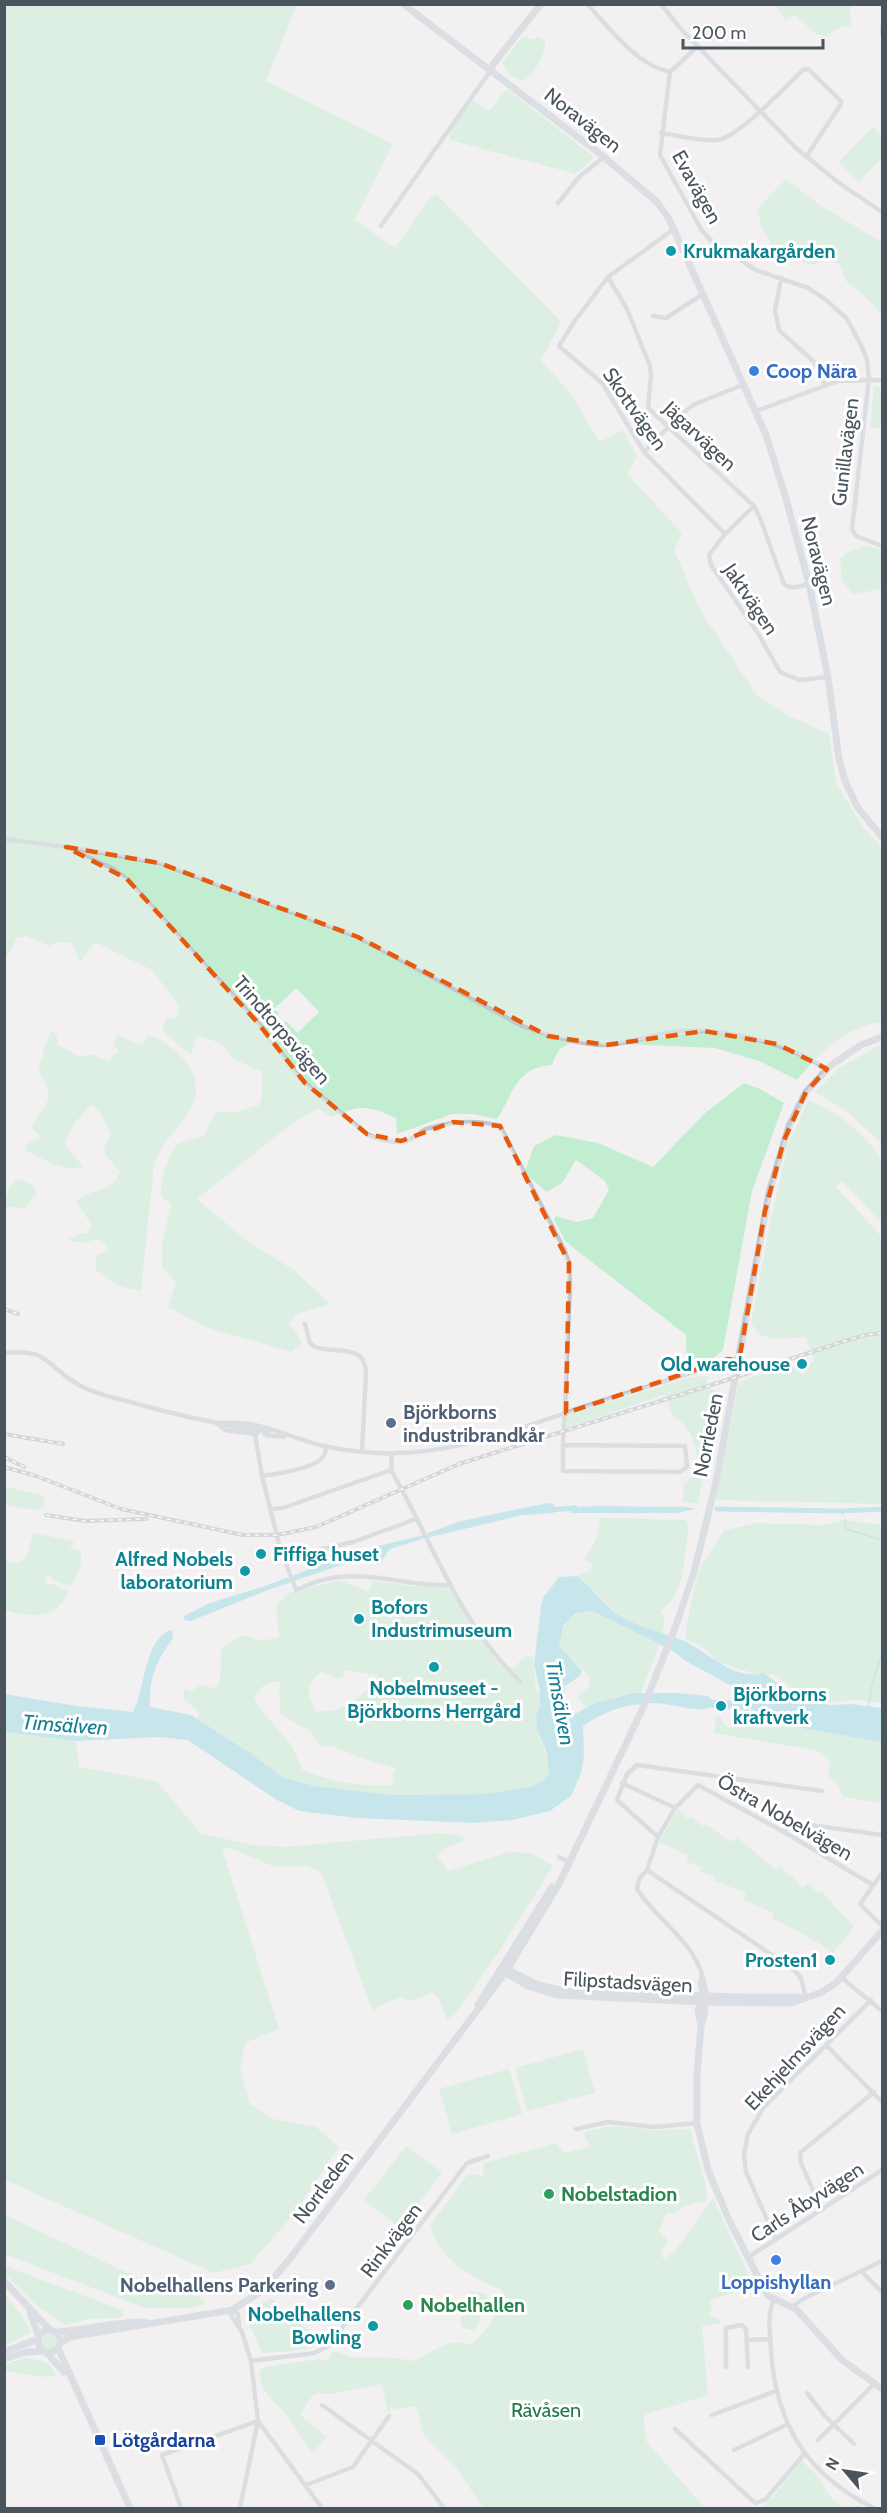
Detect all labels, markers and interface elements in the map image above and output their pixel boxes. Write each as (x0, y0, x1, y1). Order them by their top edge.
scale bar (683, 12, 822, 50)
text: 200 m (692, 22, 746, 44)
street label: Noravägen (540, 83, 626, 157)
street label: Evavägen (667, 146, 727, 228)
place label: Krukmakargården (683, 239, 835, 263)
marker: Krukmakargården (664, 244, 678, 258)
place label: Coop Nära (766, 359, 857, 383)
street label: Skottvägen (598, 363, 672, 455)
marker: Coop Nära (747, 364, 761, 378)
street label: Jägarvägen (658, 395, 741, 476)
street label: Gunillavägen (826, 397, 864, 507)
street label: Noravägen (796, 514, 842, 608)
street label: Jaktvägen (718, 558, 784, 639)
street label: Trindtorpsvägen (228, 971, 336, 1089)
place label: Old warehouse (661, 1352, 790, 1376)
marker: Old warehouse (795, 1357, 809, 1371)
street label: Norrleden (688, 1391, 728, 1479)
place label: Björkborns industribrandkår (403, 1400, 545, 1447)
marker: Björkborns industribrandkår (384, 1416, 398, 1430)
place label: Fiffiga huset (273, 1542, 379, 1566)
place label: Alfred Nobels laboratorium (115, 1547, 233, 1594)
marker: Fiffiga huset (254, 1547, 268, 1561)
marker: Alfred Nobels laboratorium (238, 1564, 252, 1578)
place label: Bofors Industrimuseum (371, 1595, 512, 1642)
marker: Bofors Industrimuseum (352, 1612, 366, 1626)
water label: Timsälven (541, 1658, 580, 1747)
marker: Nobelmuseet - Björkborns Herrgård (427, 1660, 441, 1674)
place label: Nobelmuseet - Björkborns Herrgård (347, 1676, 521, 1723)
place label: Björkborns kraftverk (733, 1682, 827, 1729)
marker: Björkborns kraftverk (714, 1699, 728, 1713)
water label: Timsälven (21, 1709, 109, 1740)
street label: Östra Nobelvägen (713, 1769, 857, 1865)
place label: Prosten1 (745, 1948, 818, 1972)
marker: Prosten1 (823, 1953, 837, 1967)
street label: Filipstadsvägen (563, 1967, 693, 1997)
street label: Ekehjelmsvägen (740, 1999, 850, 2115)
street label: Norrleden (288, 2146, 358, 2228)
street label: Carls Åbyvägen (746, 2157, 868, 2247)
place label: Nobelstadion (561, 2182, 677, 2206)
marker: Nobelstadion (542, 2187, 556, 2201)
street label: Rinkvägen (355, 2198, 427, 2282)
marker: Loppishyllan (769, 2253, 783, 2267)
place label: Loppishyllan (721, 2270, 831, 2294)
place label: Nobelhallens Parkering (120, 2273, 318, 2297)
marker: Nobelhallens Parkering (323, 2278, 337, 2292)
place label: Nobelhallen (420, 2293, 525, 2317)
marker: Nobelhallen (401, 2298, 415, 2312)
place label: Nobelhallens Bowling (248, 2302, 361, 2349)
marker: Nobelhallens Bowling (366, 2319, 380, 2333)
park label: Rävåsen (511, 2398, 581, 2422)
place label: Lötgårdarna (112, 2428, 215, 2452)
marker: Lötgårdarna (93, 2433, 107, 2447)
north arrow (815, 2441, 875, 2501)
text: N (821, 2454, 843, 2474)

